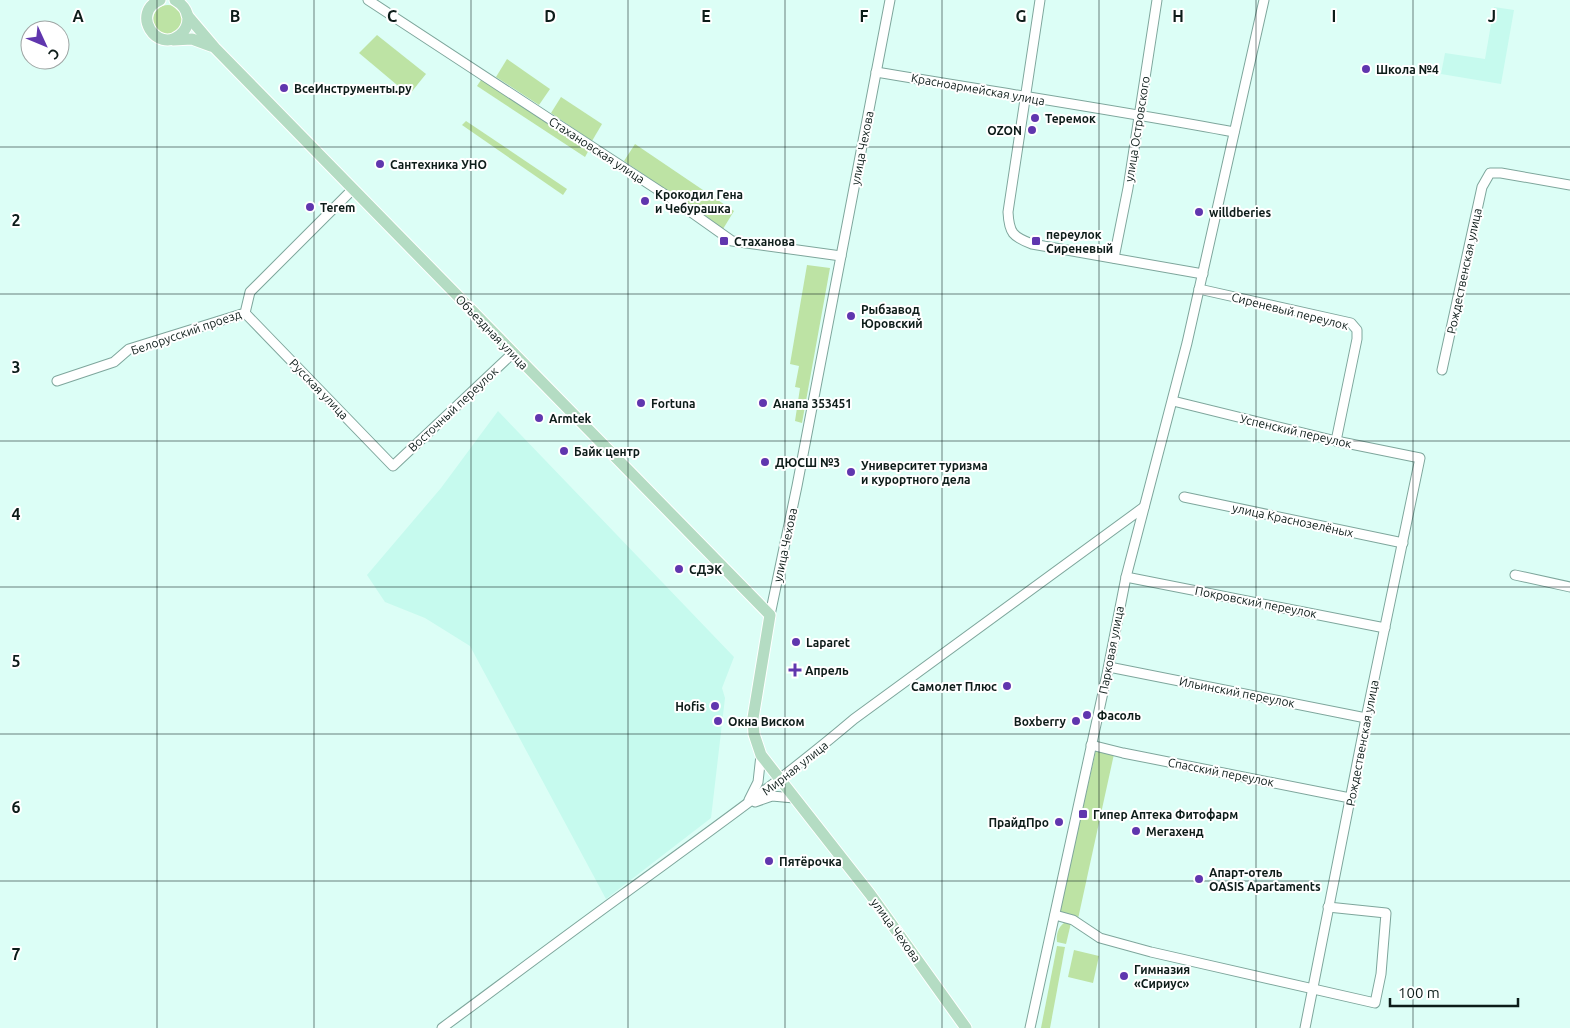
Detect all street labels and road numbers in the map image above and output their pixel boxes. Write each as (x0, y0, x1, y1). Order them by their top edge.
street label: Красноармейская улица (910, 71, 1046, 107)
street label: улица Островского (1122, 75, 1152, 183)
street label: улица Чехова (848, 110, 876, 186)
street label: Стахановская улица (547, 114, 647, 186)
street label: Рождественская улица (1444, 207, 1484, 335)
street label: Сиреневый переулок (1230, 290, 1350, 332)
street label: Объездная улица (453, 292, 531, 372)
street label: Белорусский проезд (129, 307, 243, 357)
street label: Русская улица (287, 356, 351, 422)
street label: Восточный переулок (406, 364, 500, 454)
street label: Успенский переулок (1239, 412, 1353, 450)
street label: улица Краснозелёных (1231, 501, 1355, 539)
street label: улица Чехова (771, 507, 799, 583)
street label: Покровский переулок (1194, 584, 1318, 620)
street label: Парковая улица (1096, 605, 1126, 695)
street label: Ильинский переулок (1178, 674, 1296, 710)
street label: Рождественская улица (1343, 679, 1381, 807)
street label: Мирная улица (760, 738, 830, 798)
street label: Спасский переулок (1167, 755, 1275, 789)
street label: улица Чехова (869, 896, 923, 964)

